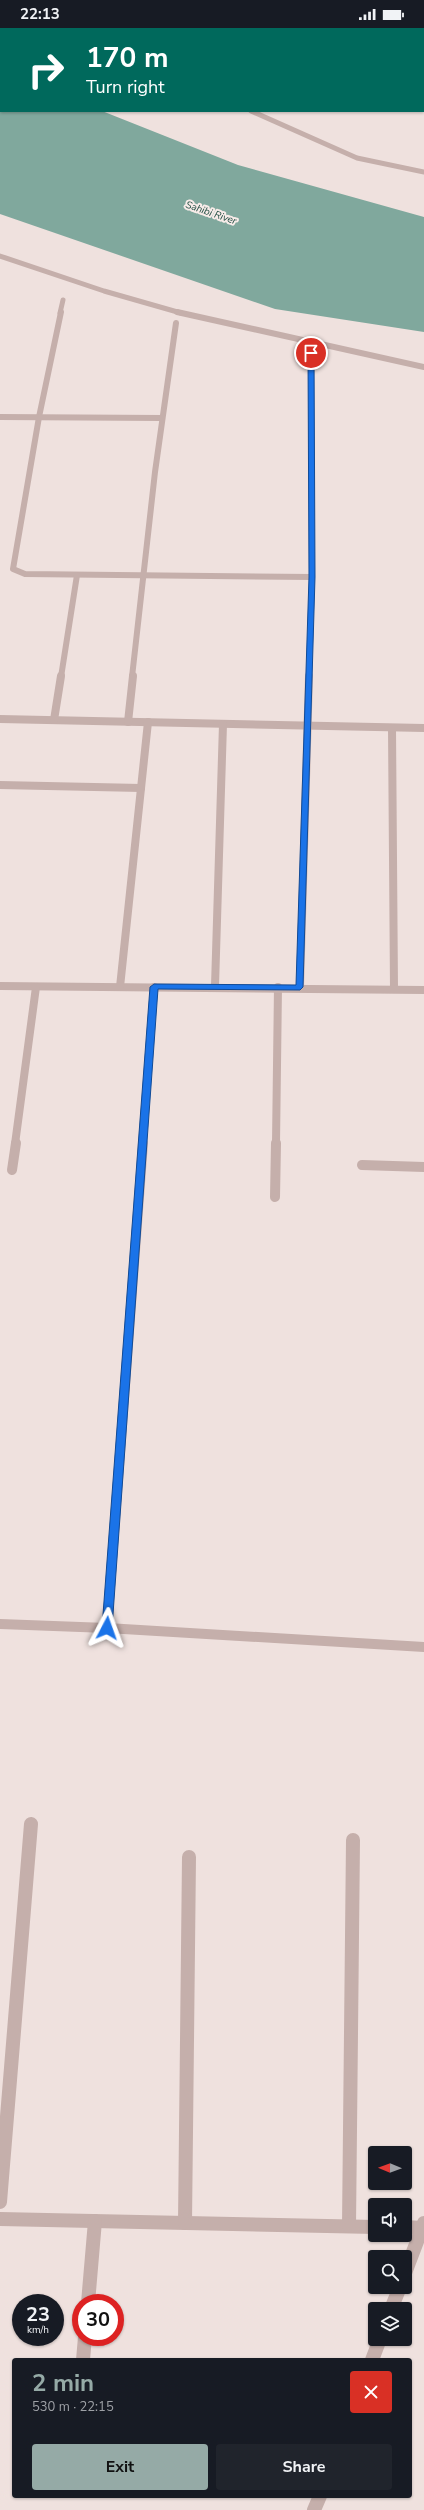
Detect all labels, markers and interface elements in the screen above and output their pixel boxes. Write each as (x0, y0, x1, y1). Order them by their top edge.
text: 22:13 (20, 4, 60, 24)
text: 170 m (86, 39, 169, 77)
icon: right (20, 44, 72, 96)
text: Turn right (86, 75, 165, 99)
water label: Sahibi River (184, 198, 239, 228)
pin (294, 336, 328, 370)
icon: arrive (300, 342, 322, 364)
position arrow (86, 1607, 128, 1649)
north arrow (368, 2146, 412, 2190)
map controls (368, 2146, 412, 2346)
button: sound (368, 2198, 412, 2242)
button: search (368, 2250, 412, 2294)
speed limit sign: 30 (72, 2294, 124, 2346)
text: 23 (26, 2301, 50, 2328)
button: layers (368, 2302, 412, 2346)
text: km/h (27, 2323, 49, 2337)
text: 2 min (32, 2367, 94, 2399)
button: close (350, 2371, 392, 2413)
text: 530 m · 22:15 (32, 2398, 114, 2416)
button: Exit (32, 2444, 208, 2490)
button: Share (216, 2444, 392, 2490)

